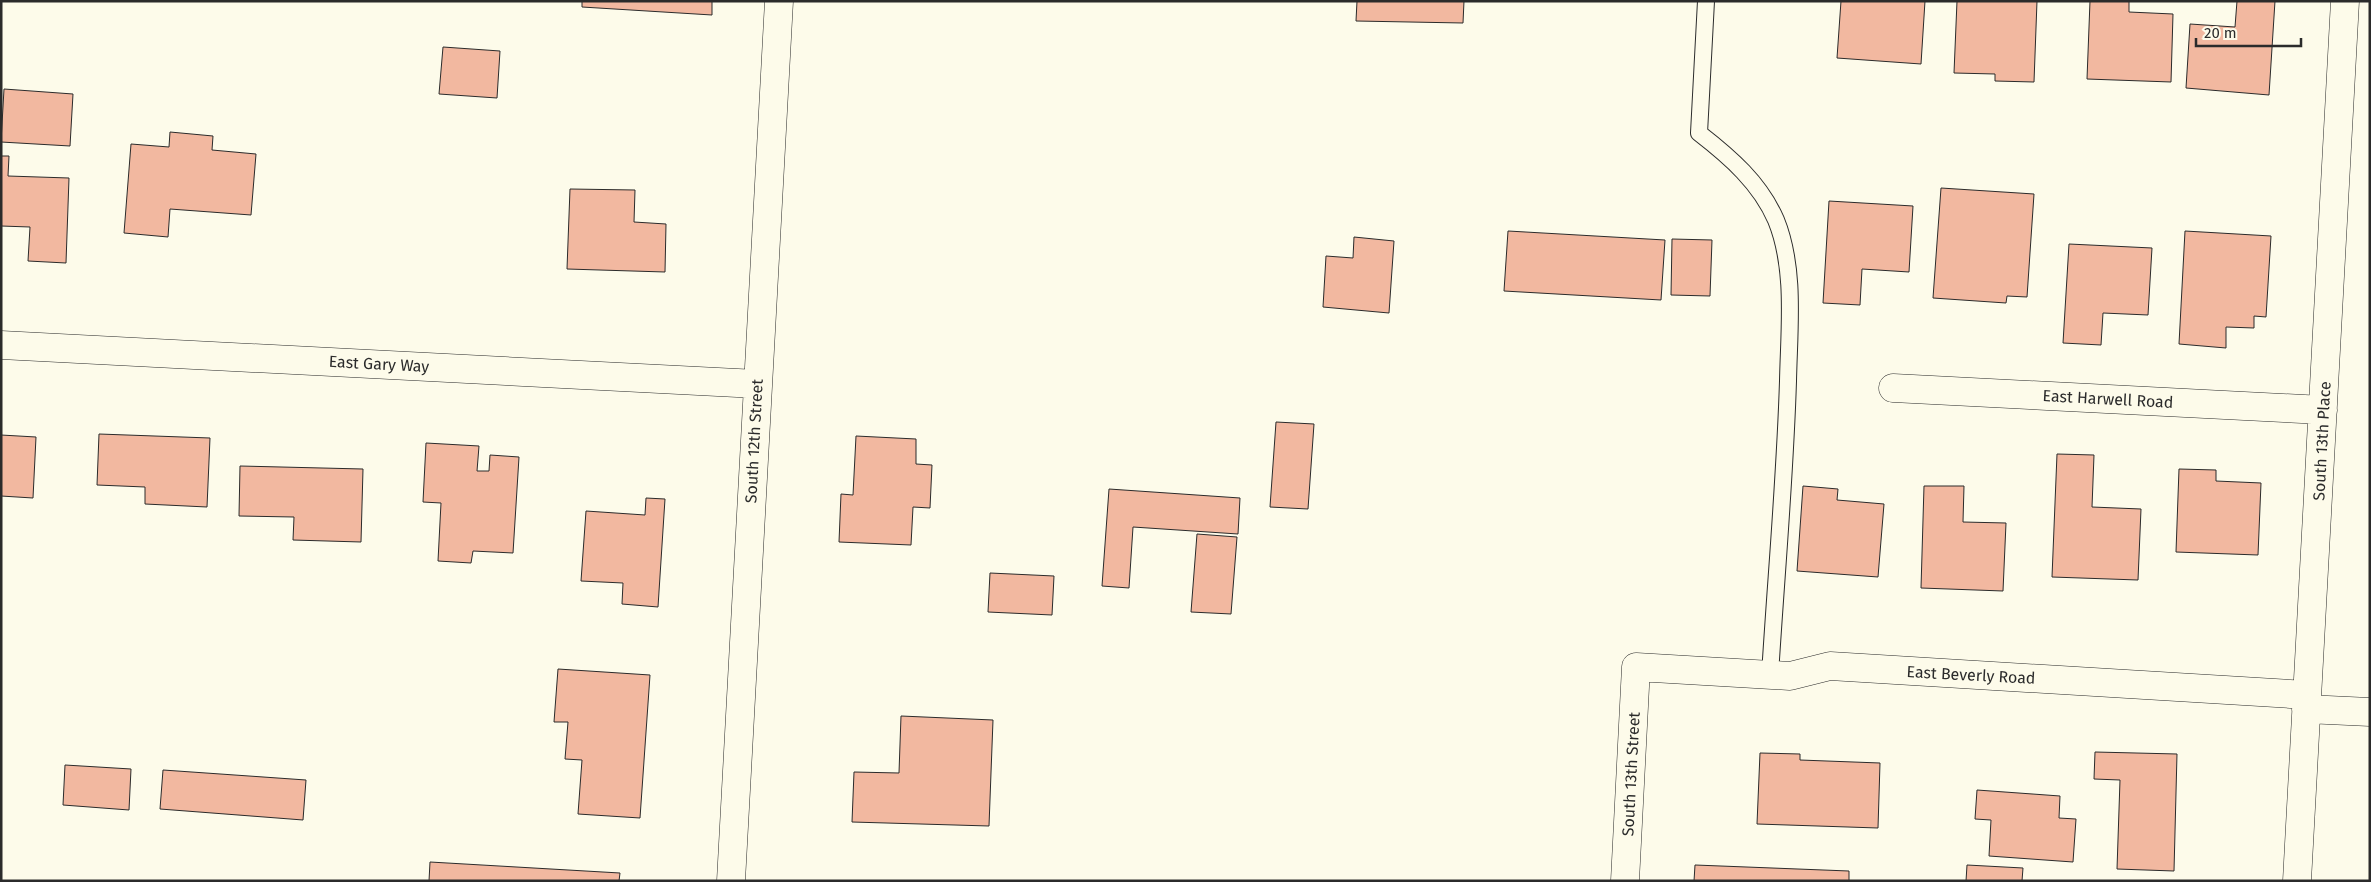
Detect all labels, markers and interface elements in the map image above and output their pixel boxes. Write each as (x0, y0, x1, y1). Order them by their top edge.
scale bar (2196, 15, 2301, 47)
text: 20 m (2204, 24, 2237, 42)
street label: East Gary Way (328, 352, 430, 376)
street label: South 12th Street (741, 378, 767, 504)
street label: South 13th Place (2309, 381, 2335, 501)
street label: East Harwell Road (2042, 386, 2174, 412)
street label: East Beverly Road (1906, 662, 2036, 688)
street label: South 13th Street (1618, 711, 1644, 837)

